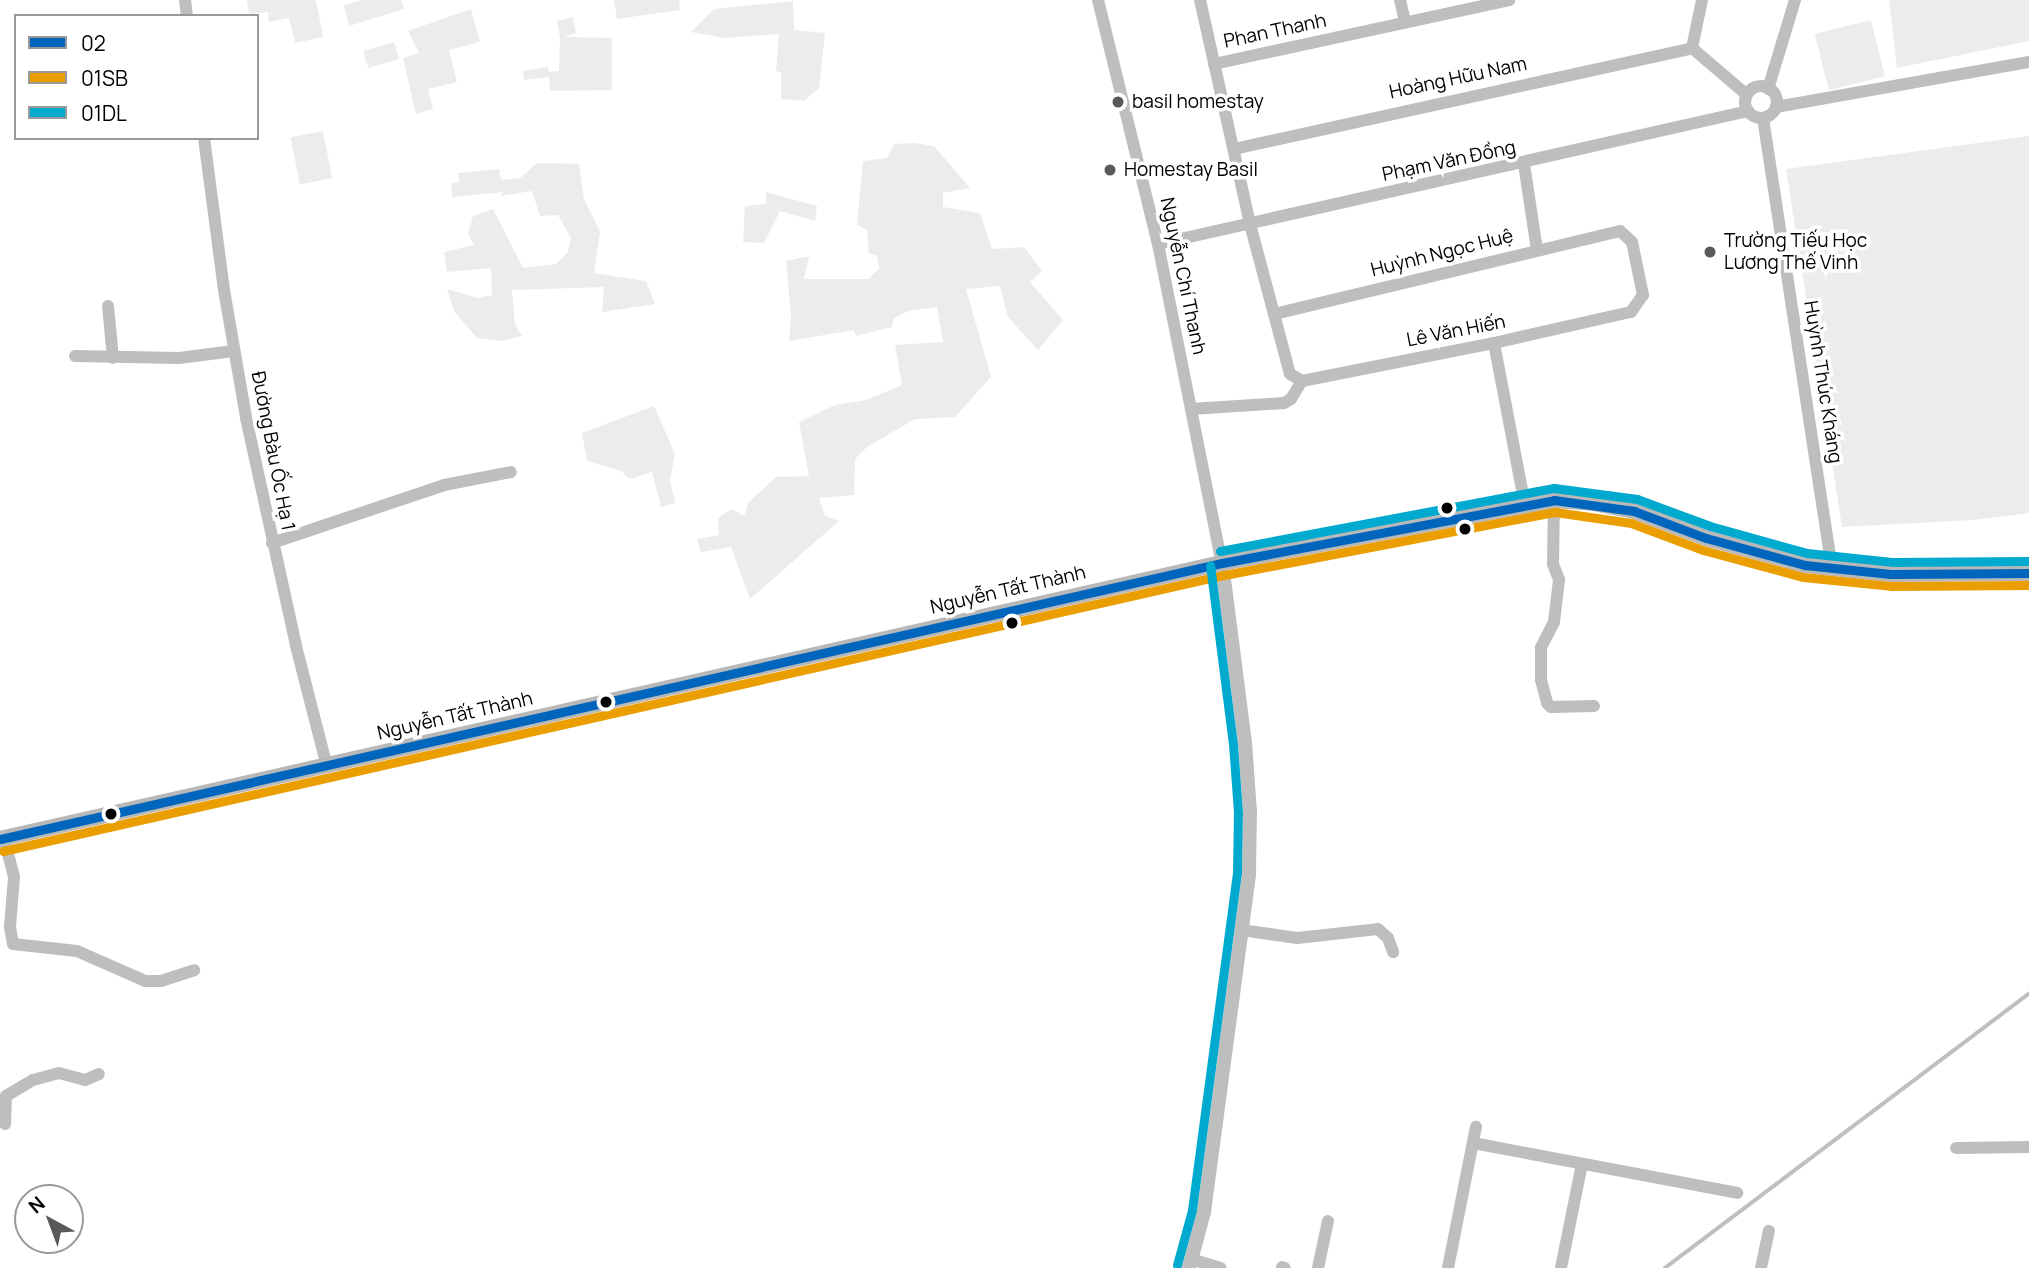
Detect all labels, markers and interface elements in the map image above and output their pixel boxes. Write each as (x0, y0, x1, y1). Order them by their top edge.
street label: Phan Thanh (1222, 9, 1328, 53)
legend (14, 14, 259, 140)
text: 02 (81, 29, 106, 57)
street label: Hoàng Hữu Nam (1387, 52, 1529, 104)
text: 01SB (81, 64, 128, 92)
place label: basil homestay (1132, 91, 1264, 113)
marker: basil homestay (1110, 94, 1126, 110)
text: 01DL (81, 99, 127, 127)
street label: Phạm Văn Đồng (1380, 136, 1518, 186)
place label: Homestay Basil (1124, 159, 1258, 181)
marker: Homestay Basil (1102, 162, 1118, 178)
street label: Nguyễn Chí Thanh (1155, 195, 1211, 357)
street label: Huỳnh Ngọc Huệ (1368, 224, 1516, 282)
place label: Trường Tiếu Học Lương Thế Vinh (1724, 230, 1867, 274)
marker: Trường Tiếu Học Lương Thế Vinh (1702, 244, 1718, 260)
street label: Huỳnh Thúc Kháng (1799, 299, 1847, 465)
street label: Lê Văn Hiến (1405, 310, 1507, 352)
street label: Đường Bàu Ốc Hạ 1 (246, 369, 300, 533)
unlabelled marker (1440, 501, 1454, 515)
unlabelled marker (1458, 522, 1472, 536)
street label: Nguyễn Tất Thành (928, 561, 1088, 619)
unlabelled marker (1005, 616, 1019, 630)
street label: Nguyễn Tất Thành (375, 687, 535, 745)
unlabelled marker (599, 695, 613, 709)
unlabelled marker (104, 807, 118, 821)
north arrow (14, 1184, 84, 1254)
text: N (23, 1190, 50, 1219)

